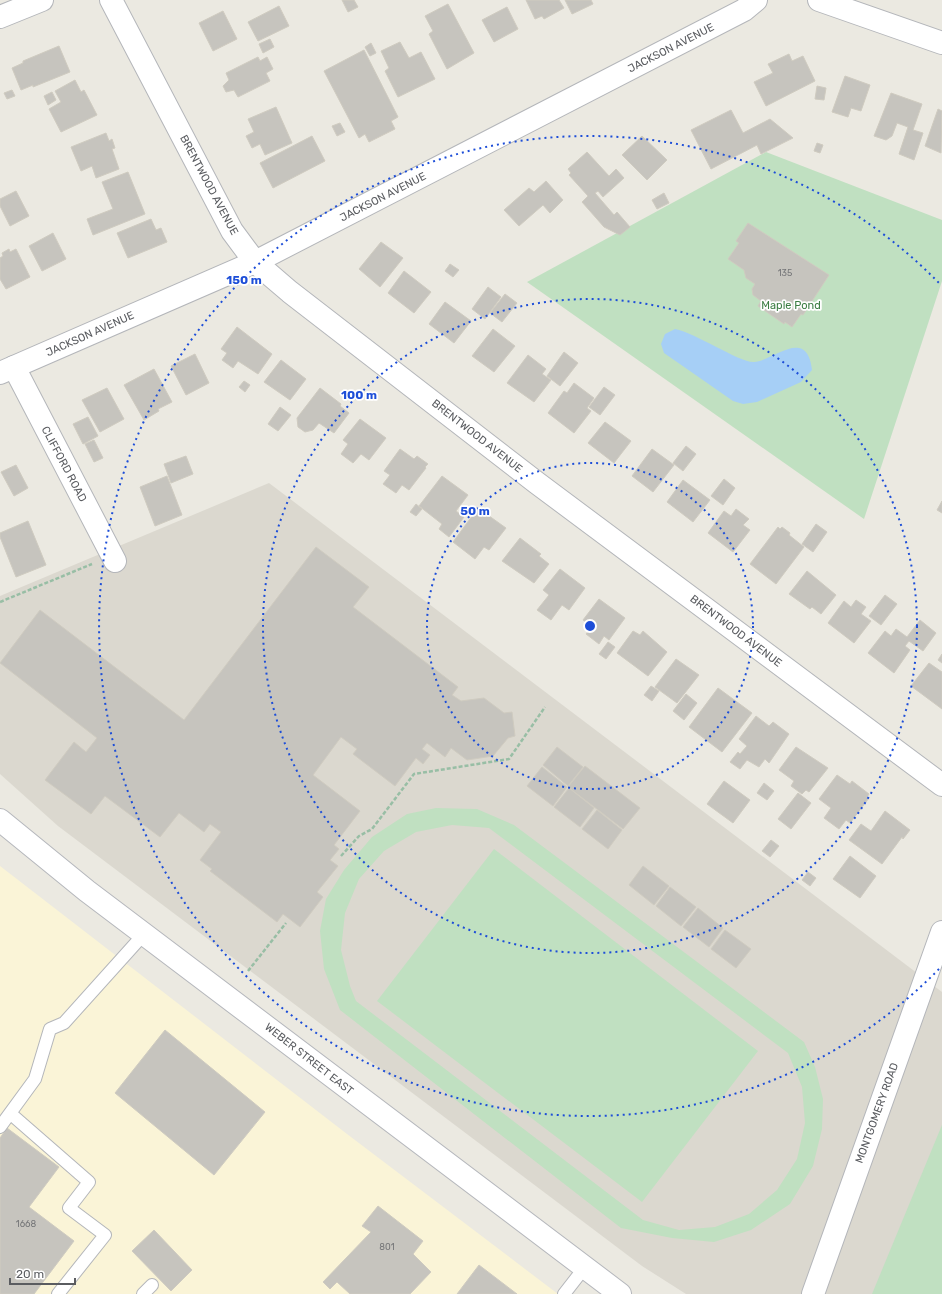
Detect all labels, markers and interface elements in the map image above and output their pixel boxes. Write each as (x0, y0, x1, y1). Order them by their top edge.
street label: JACKSON AVENUE (626, 21, 717, 75)
street label: BRENTWOOD AVENUE (177, 133, 241, 238)
street label: JACKSON AVENUE (338, 170, 429, 224)
house number: 135 (778, 268, 792, 278)
text: 150 m (226, 273, 262, 287)
park label: Maple Pond (761, 299, 821, 312)
street label: JACKSON AVENUE (44, 309, 136, 359)
text: 100 m (341, 388, 377, 402)
street label: BRENTWOOD AVENUE (429, 397, 525, 476)
street label: CLIFFORD ROAD (39, 424, 89, 504)
text: 50 m (460, 504, 490, 518)
street label: BRENTWOOD AVENUE (688, 592, 785, 670)
centre of rings (583, 619, 597, 633)
street label: WEBER STREET EAST (262, 1020, 356, 1098)
street label: MONTGOMERY ROAD (853, 1061, 901, 1165)
house number: 1668 (16, 1219, 36, 1229)
house number: 801 (379, 1242, 395, 1252)
scale bar (10, 1260, 75, 1286)
text: 20 m (16, 1267, 44, 1281)

